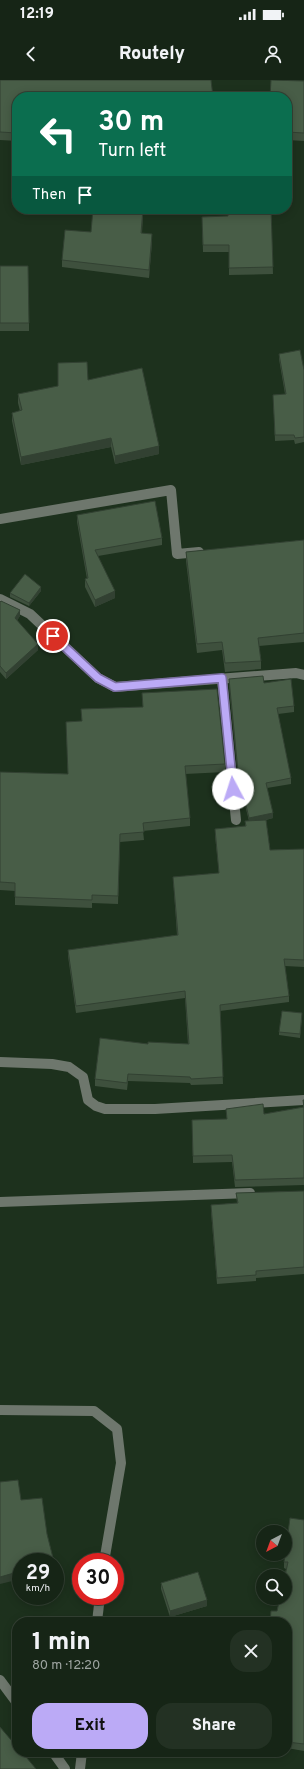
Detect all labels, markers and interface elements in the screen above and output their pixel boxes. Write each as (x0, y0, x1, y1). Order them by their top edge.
text: 12:19 (20, 5, 54, 24)
icon: back (20, 43, 42, 65)
text: Routely (119, 43, 185, 66)
icon: person (262, 43, 284, 65)
text: 30 m (98, 105, 164, 141)
icon: left (32, 108, 84, 160)
text: Turn left (98, 140, 166, 163)
icon: arrive (74, 184, 96, 206)
text: Then (32, 186, 66, 205)
pin (36, 619, 70, 653)
icon: arrive (42, 625, 64, 647)
position arrow (212, 768, 254, 810)
north arrow (256, 1525, 292, 1561)
map controls (256, 1525, 292, 1605)
speed limit sign: 30 (72, 1553, 124, 1605)
text: 29 (26, 1561, 50, 1587)
button: search (256, 1569, 292, 1605)
text: km/h (26, 1582, 50, 1595)
text: 1 min (32, 1628, 91, 1658)
button: close (230, 1630, 272, 1672)
text: 80 m · 12:20 (32, 1658, 100, 1674)
button: Exit (32, 1703, 148, 1749)
button: Share (156, 1703, 272, 1749)

